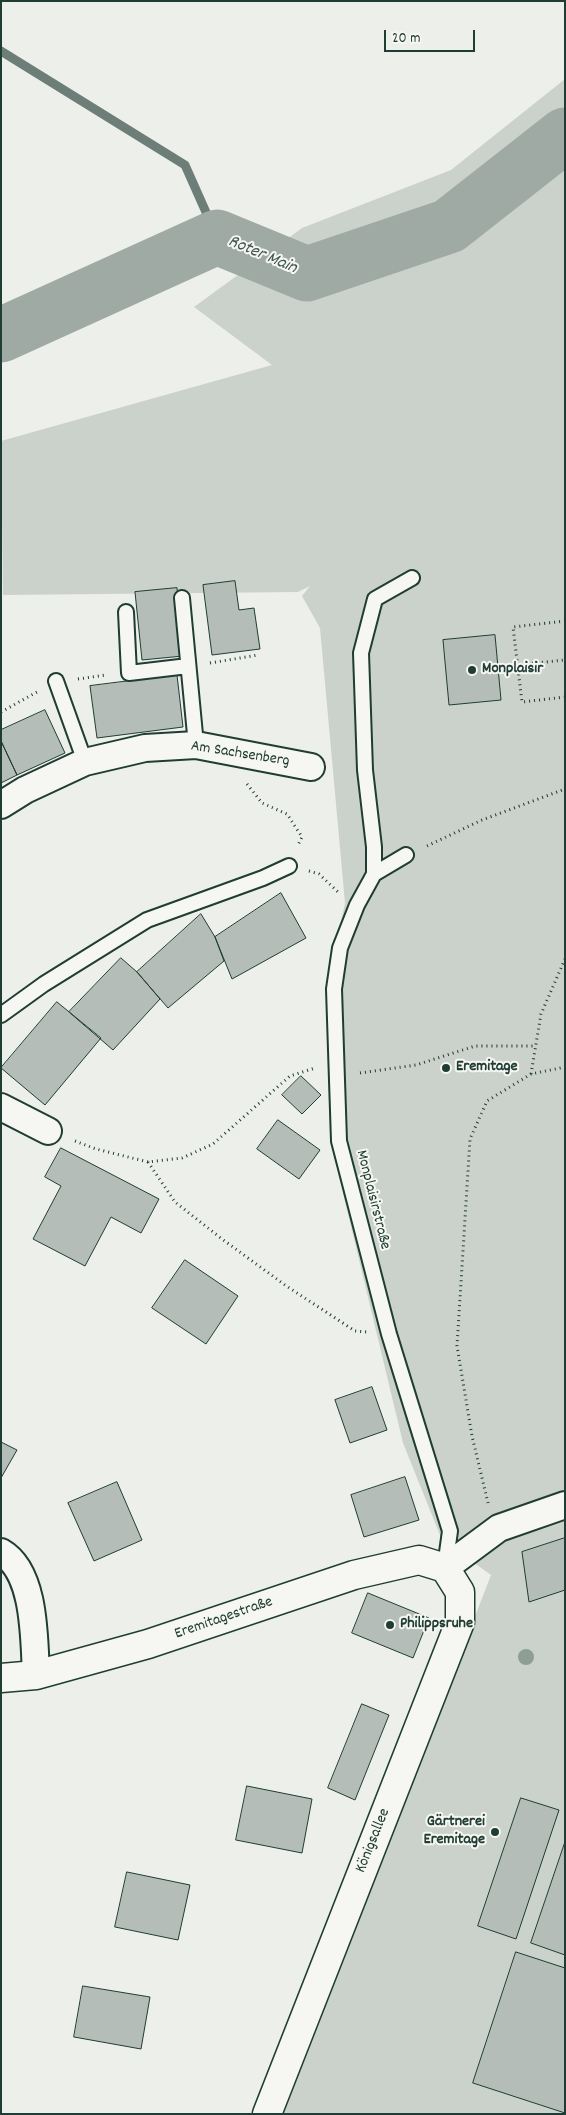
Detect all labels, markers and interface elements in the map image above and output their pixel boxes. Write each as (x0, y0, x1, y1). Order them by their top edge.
scale bar (386, 20, 477, 52)
text: 20 m (392, 28, 420, 50)
water label: Roter Main (224, 232, 300, 280)
place label: Monplaisir (482, 660, 543, 680)
marker: Monplaisir (466, 664, 478, 676)
street label: Am Sachsenberg (189, 738, 291, 772)
place label: Eremitage (456, 1058, 518, 1078)
marker: Eremitage (440, 1062, 452, 1074)
street label: Monplaisirstraße (350, 1148, 394, 1252)
street label: Eremitagestraße (172, 1593, 276, 1645)
place label: Philippsruhe (400, 1615, 473, 1635)
marker: Philippsruhe (384, 1619, 396, 1631)
street label: Königsallee (352, 1806, 396, 1876)
place label: Gärtnerei Eremitage (423, 1813, 485, 1851)
marker: Gärtnerei Eremitage (489, 1826, 501, 1838)

